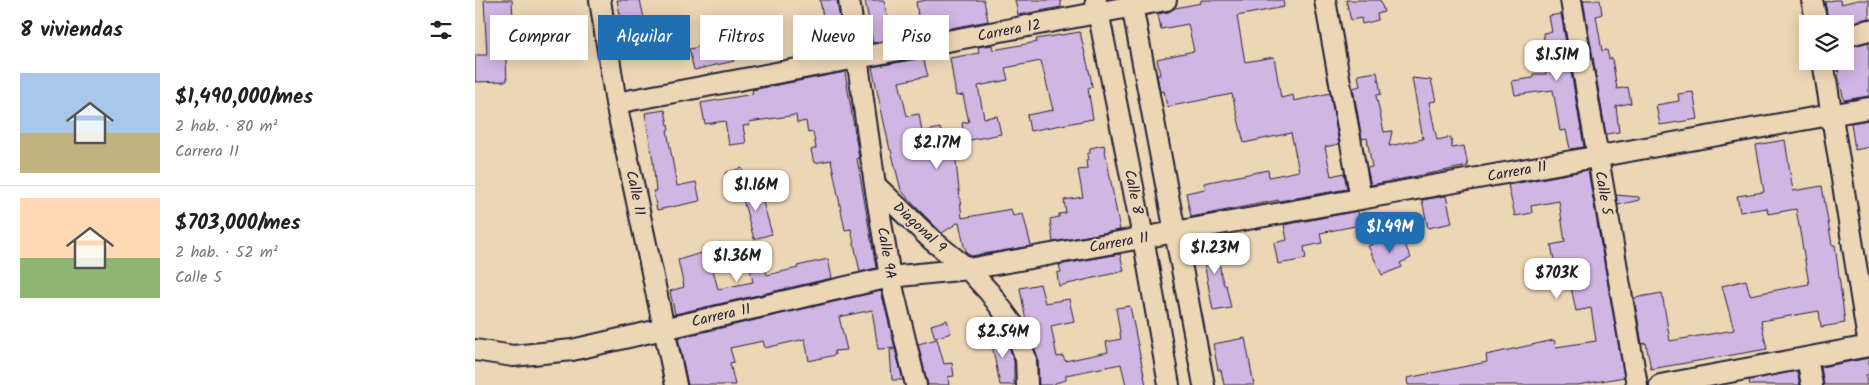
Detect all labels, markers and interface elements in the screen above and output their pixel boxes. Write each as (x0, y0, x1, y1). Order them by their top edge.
street label: Carrera 12 (975, 13, 1043, 49)
text: 8 viviendas (20, 14, 123, 47)
chip: Comprar (490, 15, 588, 60)
chip: Alquilar (598, 15, 690, 60)
chip: Filtros (700, 15, 783, 60)
chip: Nuevo (793, 15, 873, 60)
chip: Piso (883, 15, 949, 60)
map controls (1799, 15, 1854, 70)
button: layers (1799, 15, 1854, 70)
icon: filters (427, 16, 455, 44)
pin: $1.51M (1516, 39, 1598, 82)
text: $1.51M (1535, 43, 1579, 68)
text: $1,490,000/mes (175, 81, 313, 114)
icon: home (60, 93, 120, 153)
text: 2 hab. · 80 m² (175, 114, 277, 139)
pin: $2.17M (896, 128, 978, 170)
text: $2.17M (913, 131, 961, 156)
text: Carrera 11 (175, 139, 239, 164)
street label: Carrera 11 (1485, 155, 1549, 189)
street label: Calle 11 (619, 168, 652, 218)
street label: Calle 8 (1117, 168, 1149, 218)
street label: Calle 5 (1587, 169, 1619, 218)
pin: $1.16M (715, 170, 797, 212)
text: $1.16M (734, 173, 778, 198)
street label: Diagonal 9 (887, 196, 952, 260)
text: $703,000/mes (175, 207, 301, 240)
pin: $1.49M (1349, 212, 1431, 254)
text: $1.49M (1366, 215, 1414, 240)
icon: home (60, 218, 120, 278)
street label: Calle 9A (870, 225, 902, 281)
street label: Carrera 11 (1087, 226, 1151, 260)
pin: $1.23M (1174, 232, 1256, 275)
text: $1.23M (1191, 236, 1239, 261)
text: 2 hab. · 52 m² (175, 240, 278, 265)
pin: $1.36M (696, 240, 778, 283)
text: $1.36M (713, 244, 761, 269)
pin: $703K (1522, 258, 1592, 300)
text: $703K (1535, 261, 1579, 286)
text: Calle 5 (175, 265, 222, 290)
street label: Carrera 11 (689, 297, 754, 334)
pin: $2.54M (962, 316, 1044, 359)
text: $2.54M (977, 320, 1029, 345)

